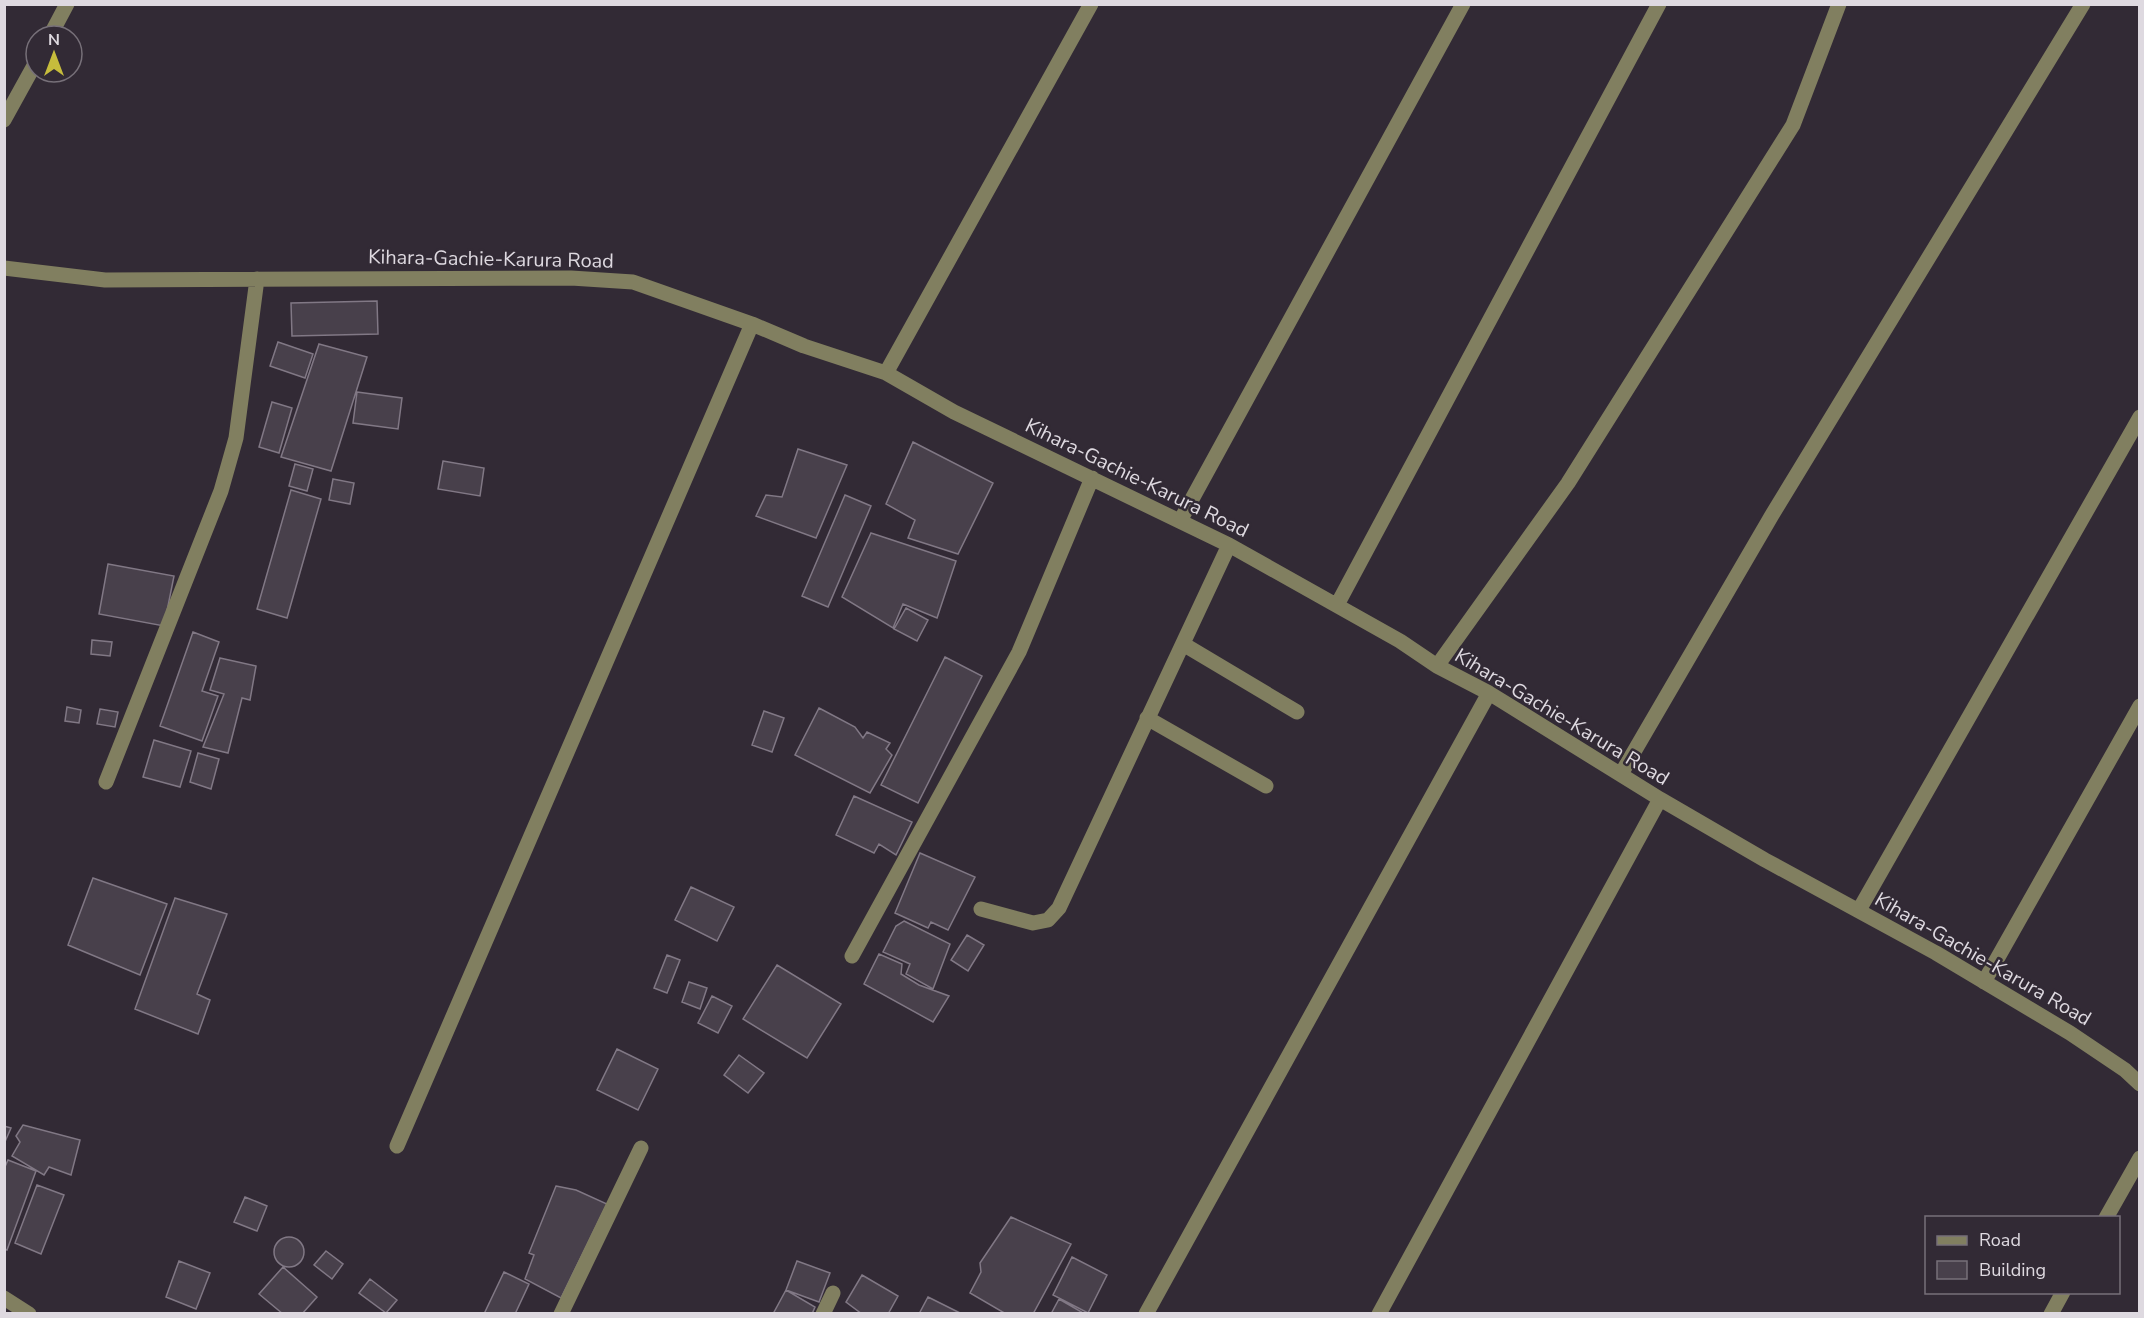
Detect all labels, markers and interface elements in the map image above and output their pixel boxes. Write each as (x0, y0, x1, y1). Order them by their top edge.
north arrow (24, 24, 84, 84)
text: N (48, 29, 60, 51)
street label: Kihara-Gachie-Karura Road (368, 243, 614, 275)
street label: Kihara-Gachie-Karura Road (1021, 412, 1253, 544)
street label: Kihara-Gachie-Karura Road (1450, 642, 1674, 792)
street label: Kihara-Gachie-Karura Road (1870, 886, 2096, 1032)
legend (1925, 1216, 2120, 1294)
text: Road (1979, 1228, 2021, 1252)
text: Building (1979, 1258, 2046, 1282)

